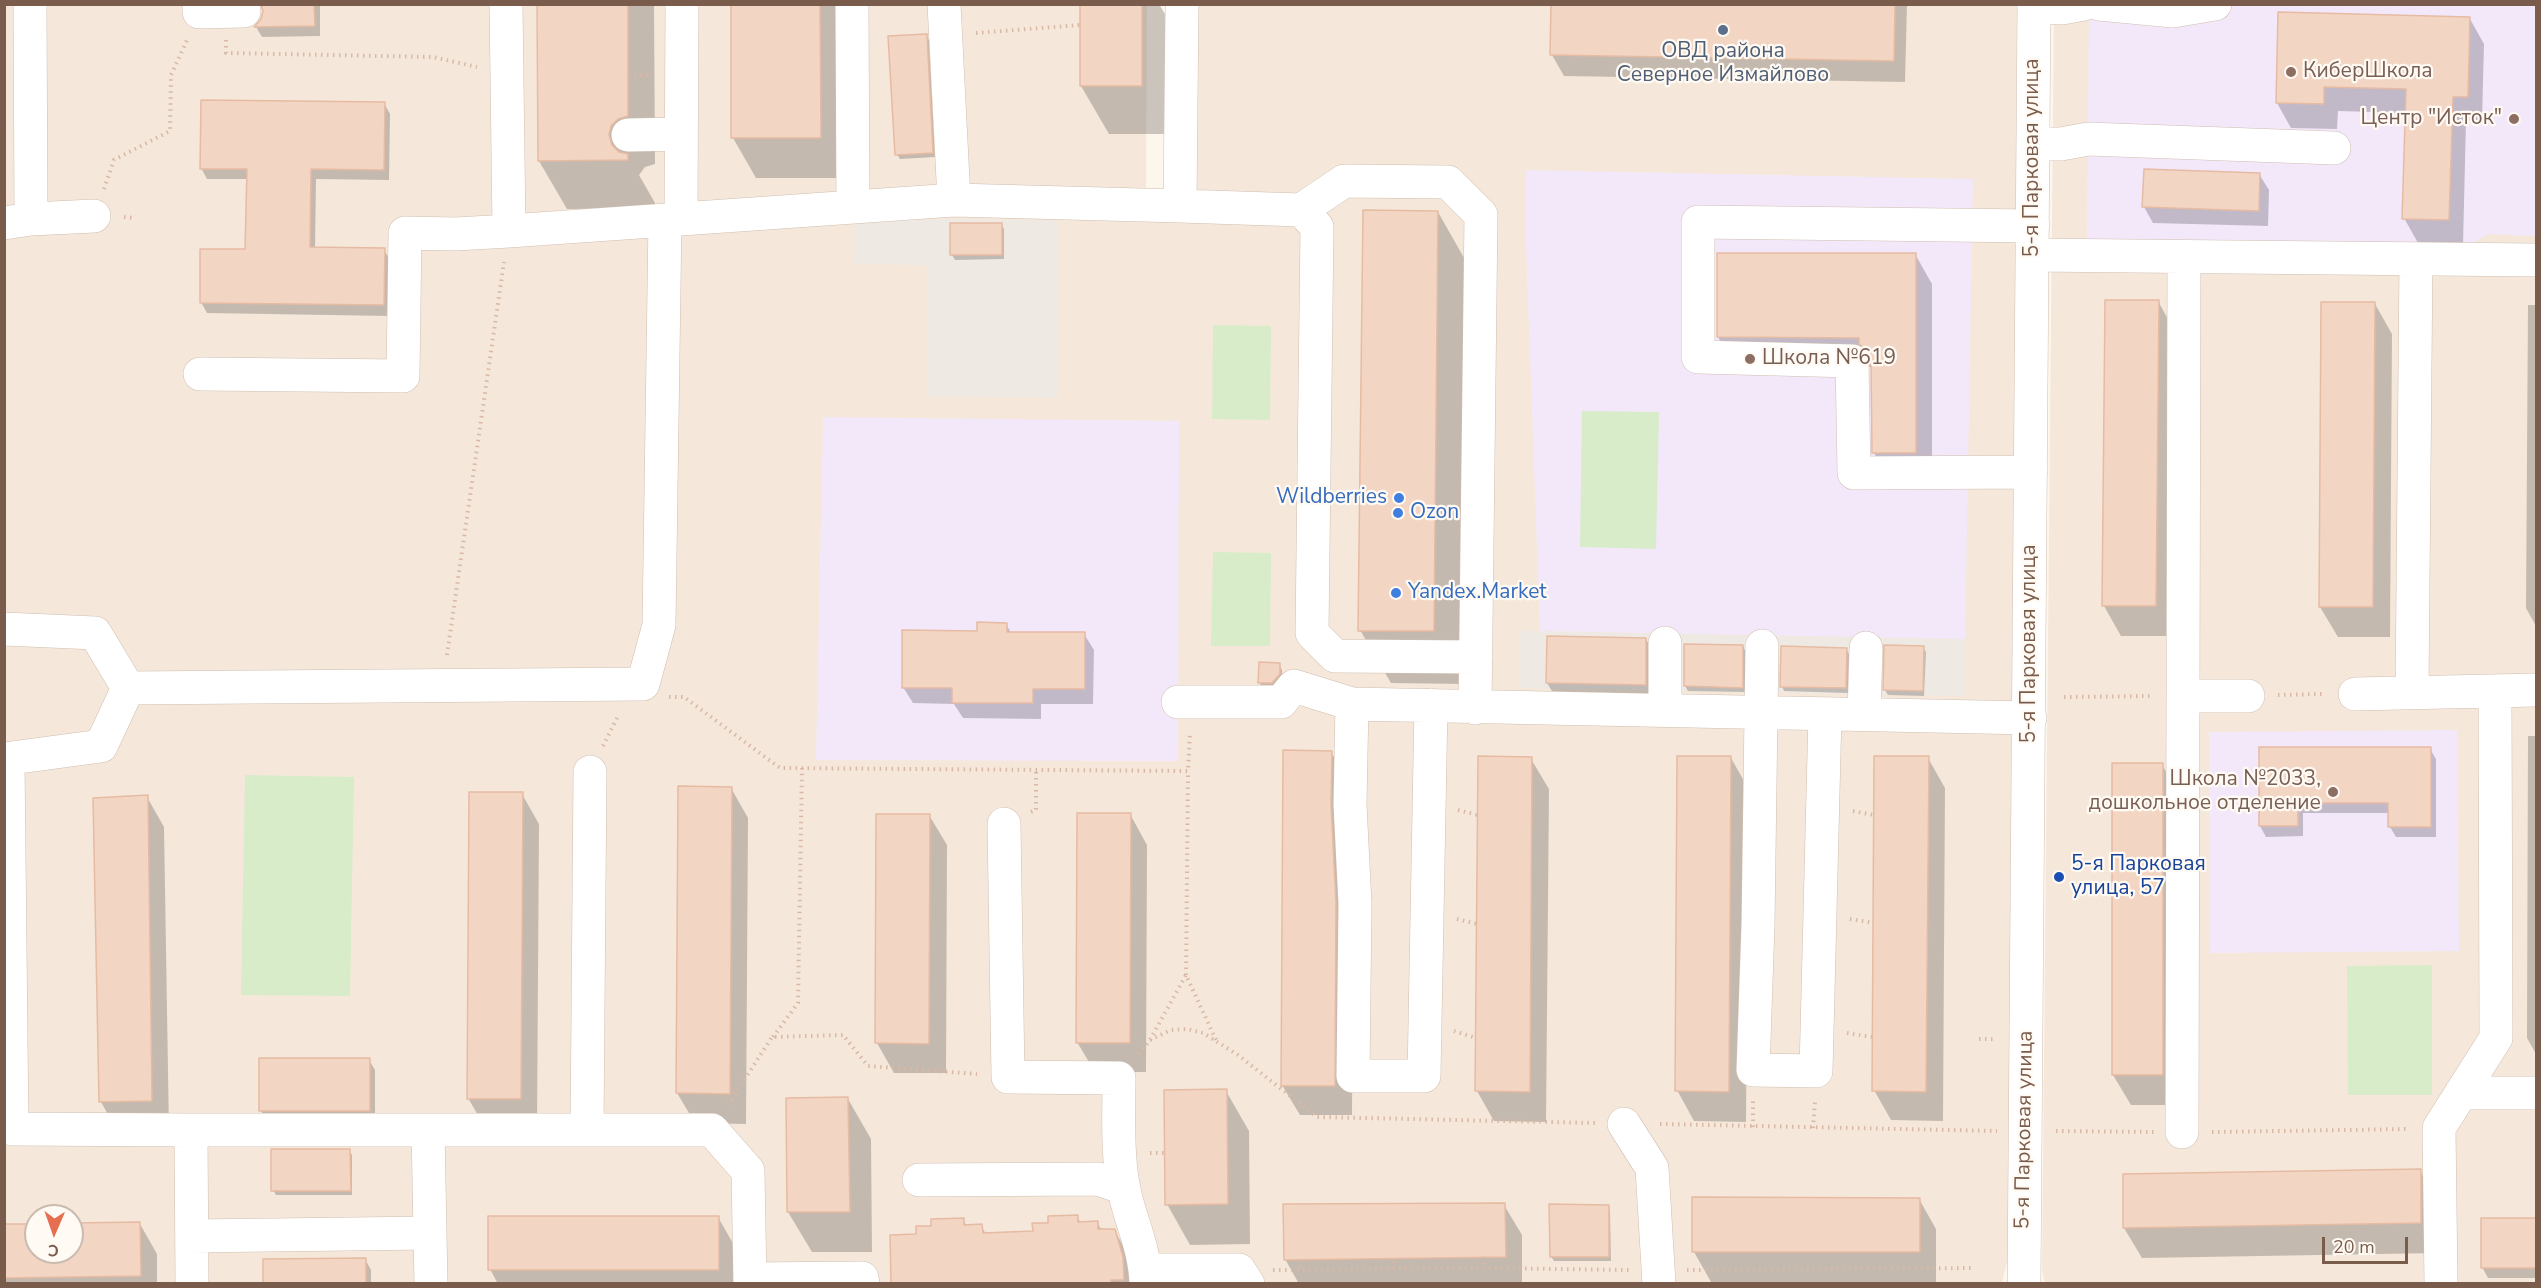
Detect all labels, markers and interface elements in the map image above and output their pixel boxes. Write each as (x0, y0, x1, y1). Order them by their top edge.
marker: ОВД района Северное Измайлово (1716, 23, 1730, 37)
place label: ОВД района Северное Измайлово (1617, 39, 1829, 89)
street label: 5-я Парковая улица (2020, 59, 2046, 257)
place label: КиберШкола (2303, 59, 2433, 85)
marker: КиберШкола (2284, 65, 2298, 79)
place label: Центр "Исток" (2360, 106, 2502, 132)
marker: Центр "Исток" (2507, 112, 2521, 126)
place label: Школа №619 (1762, 346, 1896, 372)
marker: Школа №619 (1743, 352, 1757, 366)
place label: Wildberries (1276, 485, 1387, 511)
marker: Wildberries (1392, 491, 1406, 505)
place label: Ozon (1410, 500, 1459, 526)
marker: Ozon (1391, 506, 1405, 520)
street label: 5-я Парковая улица (2017, 545, 2043, 743)
place label: Yandex.Market (1408, 580, 1547, 606)
marker: Yandex.Market (1389, 586, 1403, 600)
place label: Школа №2033, дошкольное отделение (2088, 767, 2321, 817)
marker: Школа №2033, дошкольное отделение (2326, 785, 2340, 799)
place label: 5-я Парковая улица, 57 (2071, 852, 2206, 902)
marker: 5-я Парковая улица, 57 (2052, 870, 2066, 884)
street label: 5-я Парковая улица (2011, 1030, 2039, 1230)
north arrow (24, 1204, 84, 1264)
scale bar (2325, 1225, 2410, 1263)
text: 20 m (2333, 1235, 2375, 1259)
text: С (48, 1239, 59, 1261)

